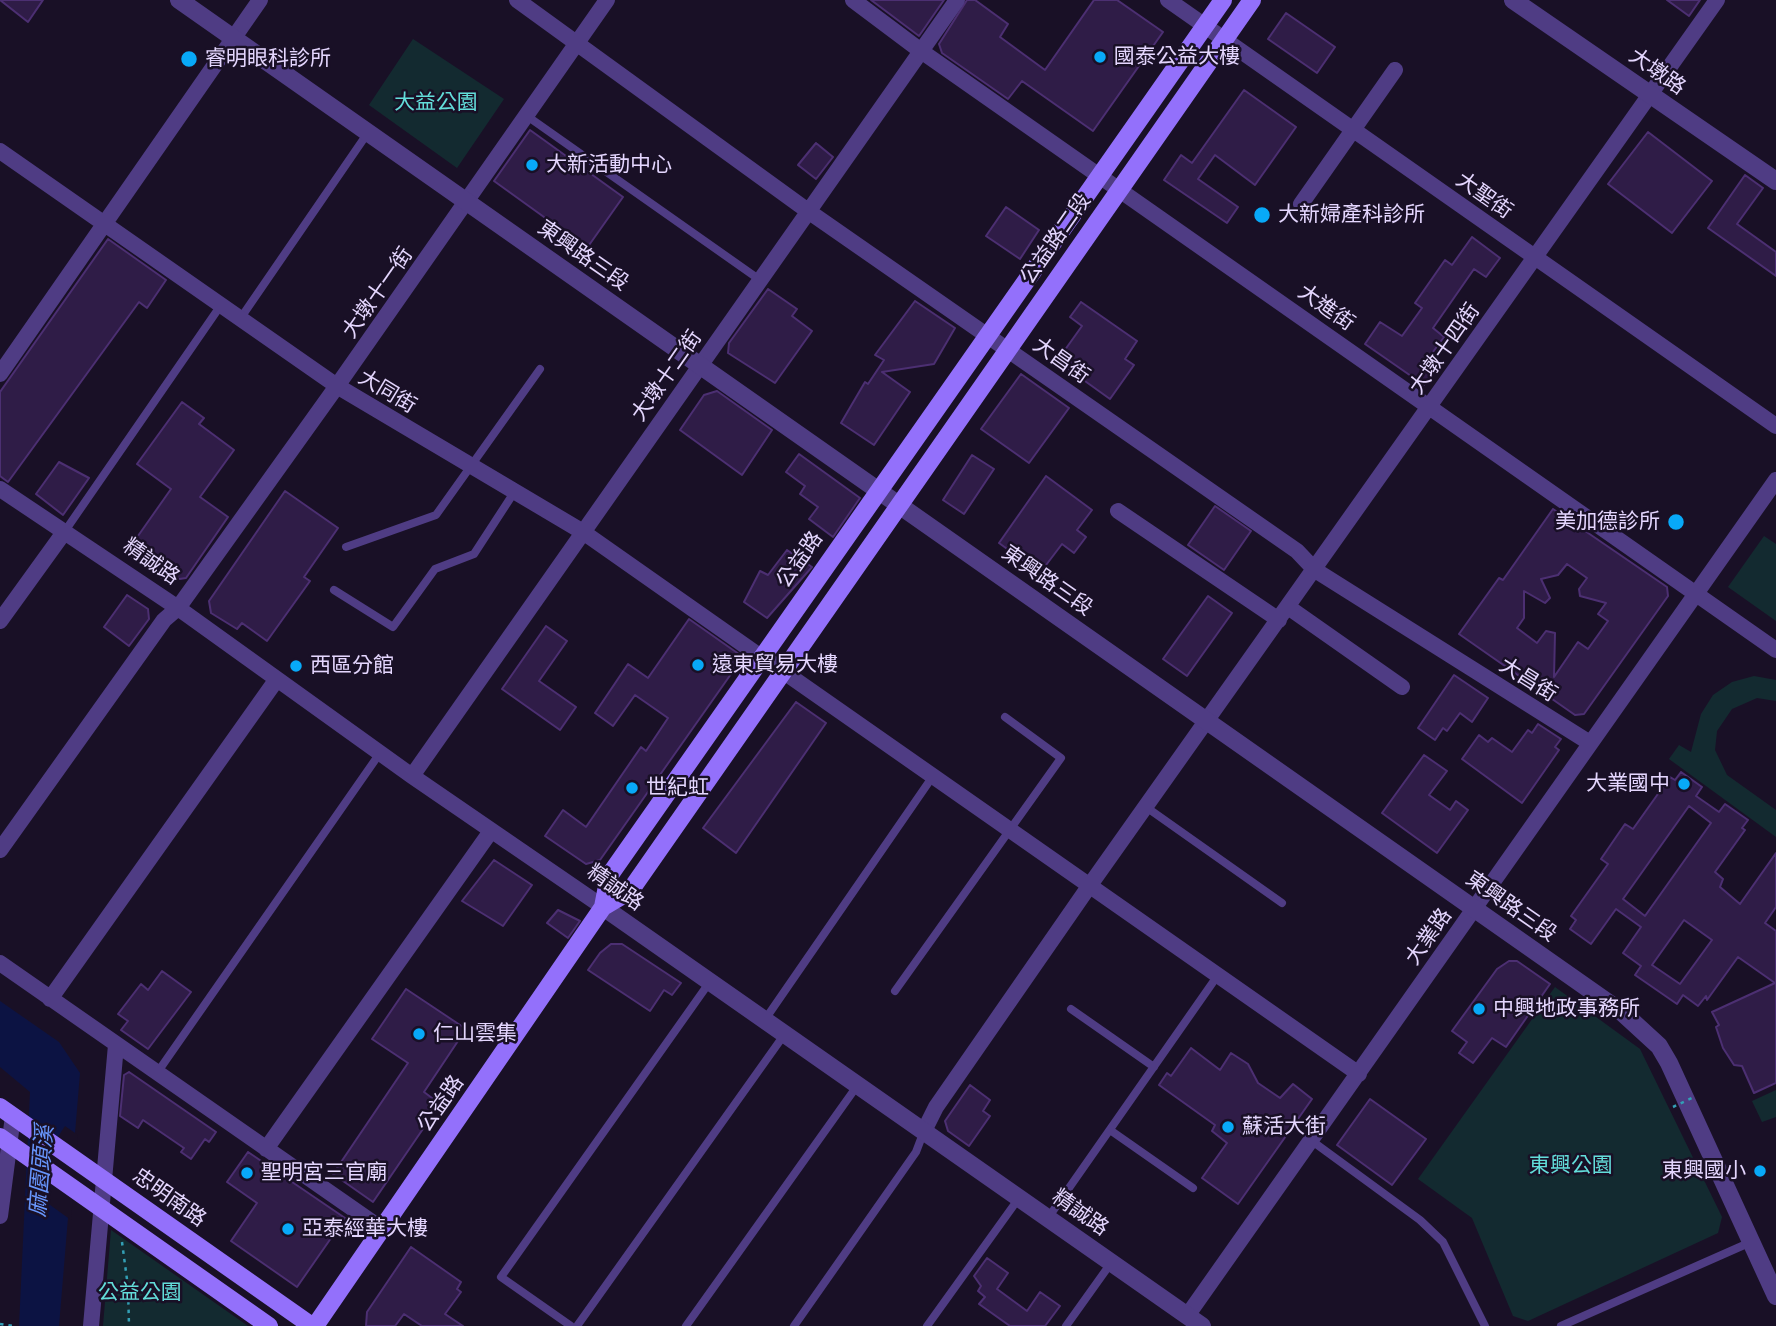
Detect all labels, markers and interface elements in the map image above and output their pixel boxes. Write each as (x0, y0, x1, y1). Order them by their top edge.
place label: 國泰公益大樓 (1114, 44, 1240, 70)
street label: 大墩路 (1624, 44, 1690, 100)
place label: 睿明眼科診所 (205, 46, 331, 72)
marker: 睿明眼科診所 (179, 49, 199, 69)
marker: 國泰公益大樓 (1092, 49, 1108, 65)
park label: 大益公園 (394, 90, 478, 116)
place label: 大新活動中心 (546, 152, 672, 178)
marker: 大新活動中心 (524, 157, 540, 173)
street label: 大聖街 (1451, 168, 1517, 224)
street label: 公益路二段 (1016, 189, 1096, 289)
place label: 大新婦產科診所 (1278, 202, 1425, 228)
marker: 大新婦產科診所 (1252, 205, 1272, 225)
street label: 東興路三段 (533, 216, 633, 296)
street label: 大墩十一街 (338, 243, 418, 343)
street label: 大進街 (1293, 280, 1359, 336)
street label: 大墩十四街 (1405, 299, 1485, 399)
street label: 大墩十二街 (627, 326, 707, 426)
street label: 大昌街 (1028, 333, 1094, 389)
street label: 大同街 (354, 365, 420, 419)
place label: 美加德診所 (1555, 509, 1660, 535)
marker: 美加德診所 (1666, 512, 1686, 532)
street label: 公益路 (772, 527, 828, 593)
street label: 精誠路 (118, 534, 184, 590)
street label: 東興路三段 (997, 541, 1097, 621)
place label: 遠東貿易大樓 (712, 652, 838, 678)
place label: 西區分館 (310, 653, 394, 679)
street label: 大昌街 (1495, 653, 1561, 707)
marker: 遠東貿易大樓 (690, 657, 706, 673)
marker: 西區分館 (288, 658, 304, 674)
place label: 大業國中 (1586, 771, 1670, 797)
place label: 世紀虹 (646, 775, 709, 801)
marker: 大業國中 (1676, 776, 1692, 792)
marker: 世紀虹 (624, 780, 640, 796)
street label: 精誠路 (582, 860, 648, 916)
street label: 東興路三段 (1461, 867, 1561, 947)
street label: 大業路 (1401, 904, 1457, 970)
place label: 中興地政事務所 (1493, 996, 1640, 1022)
marker: 中興地政事務所 (1471, 1001, 1487, 1017)
place label: 仁山雲集 (433, 1021, 517, 1047)
marker: 仁山雲集 (411, 1026, 427, 1042)
street label: 公益路 (413, 1071, 469, 1137)
place label: 蘇活大街 (1242, 1114, 1326, 1140)
marker: 蘇活大街 (1220, 1119, 1236, 1135)
water label: 麻園頭溪 (24, 1124, 60, 1218)
park label: 東興公園 (1529, 1153, 1613, 1179)
place label: 東興國小 (1662, 1158, 1746, 1184)
place label: 聖明宮三官廟 (261, 1160, 387, 1186)
marker: 東興國小 (1752, 1163, 1768, 1179)
street label: 忠明南路 (127, 1164, 211, 1232)
marker: 聖明宮三官廟 (239, 1165, 255, 1181)
street label: 精誠路 (1047, 1185, 1113, 1241)
place label: 亞泰經華大樓 (302, 1216, 428, 1242)
marker: 亞泰經華大樓 (280, 1221, 296, 1237)
park label: 公益公園 (98, 1280, 182, 1306)

